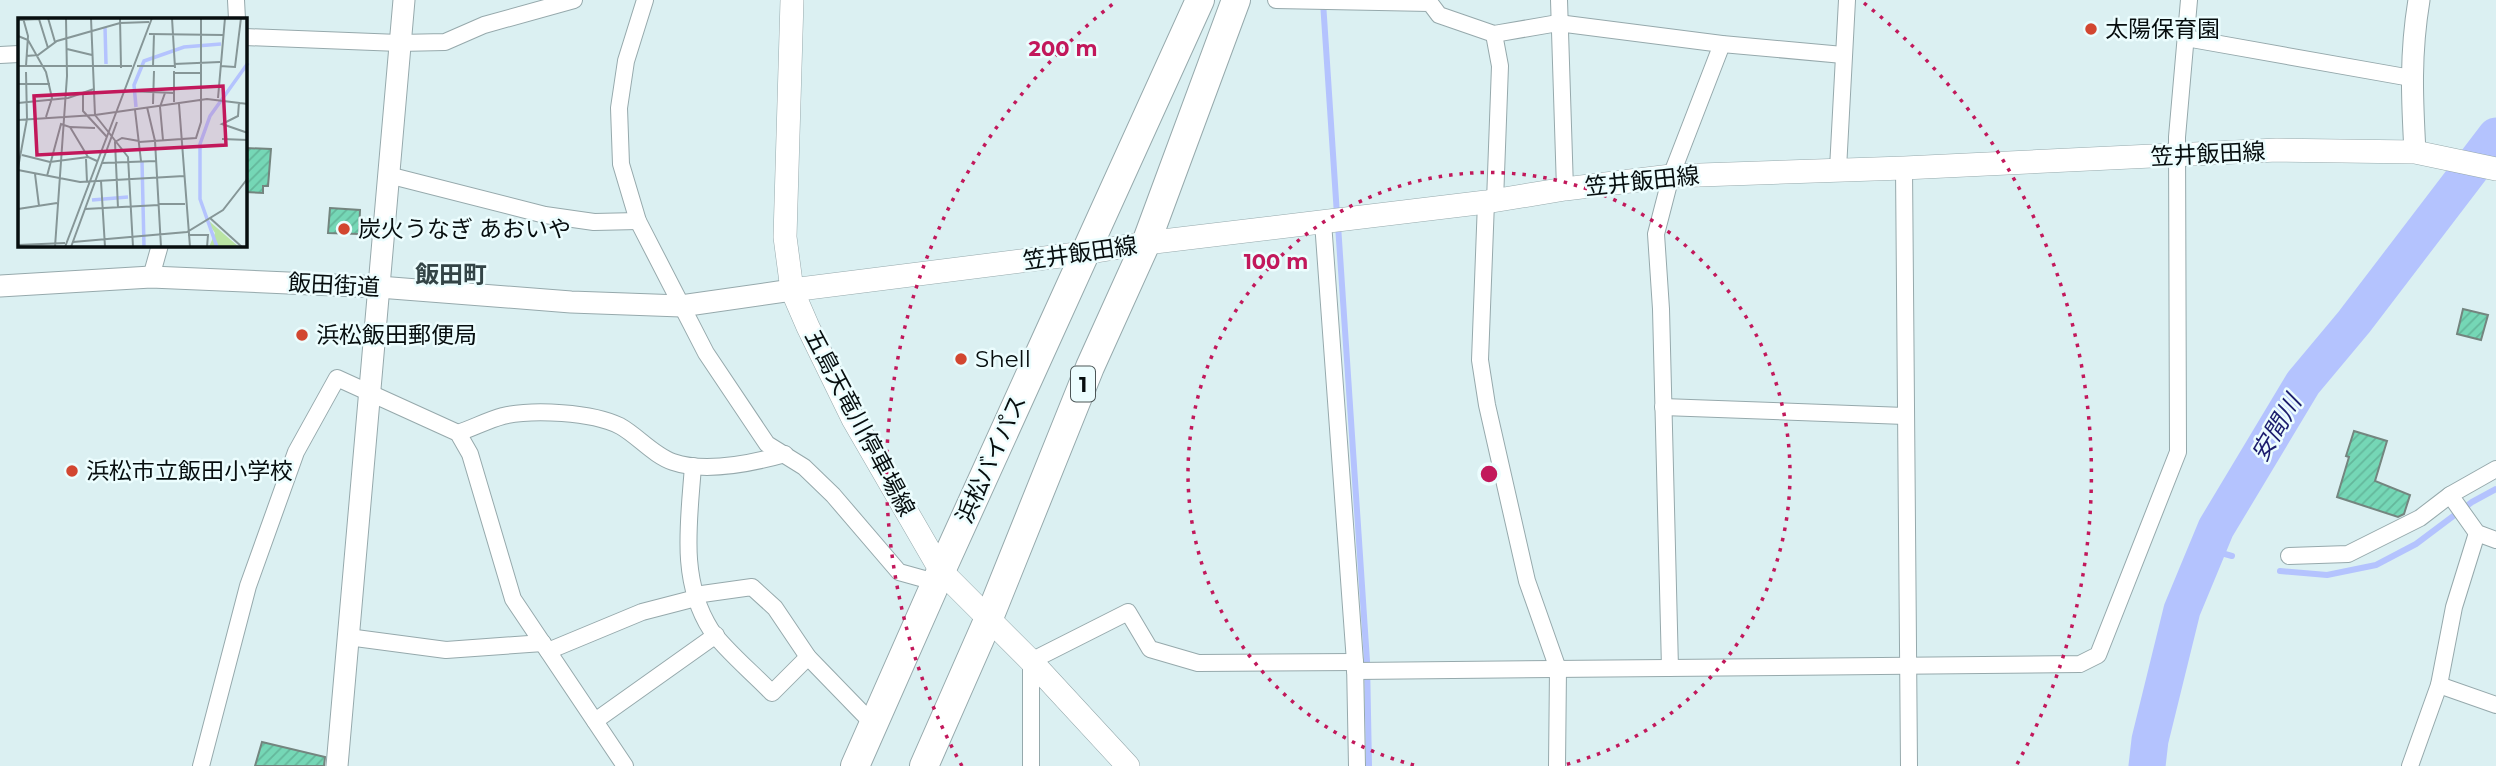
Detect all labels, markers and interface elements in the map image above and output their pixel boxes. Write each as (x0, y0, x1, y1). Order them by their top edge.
place label: 太陽保育園 (2105, 15, 2220, 43)
inset map (18, 18, 247, 247)
marker: 太陽保育園 (2083, 21, 2099, 37)
text: 200 m (1029, 36, 1097, 61)
street label: 笠井飯田線 (2150, 137, 2266, 171)
street label: 笠井飯田線 (1583, 161, 1701, 201)
place label: 炭火うなぎ あおいや (358, 215, 571, 243)
marker: 炭火うなぎ あおいや (336, 221, 352, 237)
street label: 笠井飯田線 (1021, 231, 1139, 275)
text: 100 m (1244, 249, 1308, 274)
district label: 飯田町 (415, 260, 487, 289)
street label: 飯田街道 (287, 269, 381, 301)
place label: 浜松飯田郵便局 (316, 321, 477, 349)
street label: 五島天竜川停車場線 (799, 325, 921, 521)
marker: 浜松飯田郵便局 (294, 327, 310, 343)
place label: Shell (975, 345, 1031, 373)
marker: Shell (953, 351, 969, 367)
road number: 1 (1071, 366, 1095, 402)
water label: 安間川 (2245, 387, 2309, 466)
street label: 浜松バイパス (950, 390, 1032, 528)
place label: 浜松市立飯田小学校 (86, 457, 293, 485)
centre of rings (1477, 462, 1501, 486)
marker: 浜松市立飯田小学校 (64, 463, 80, 479)

